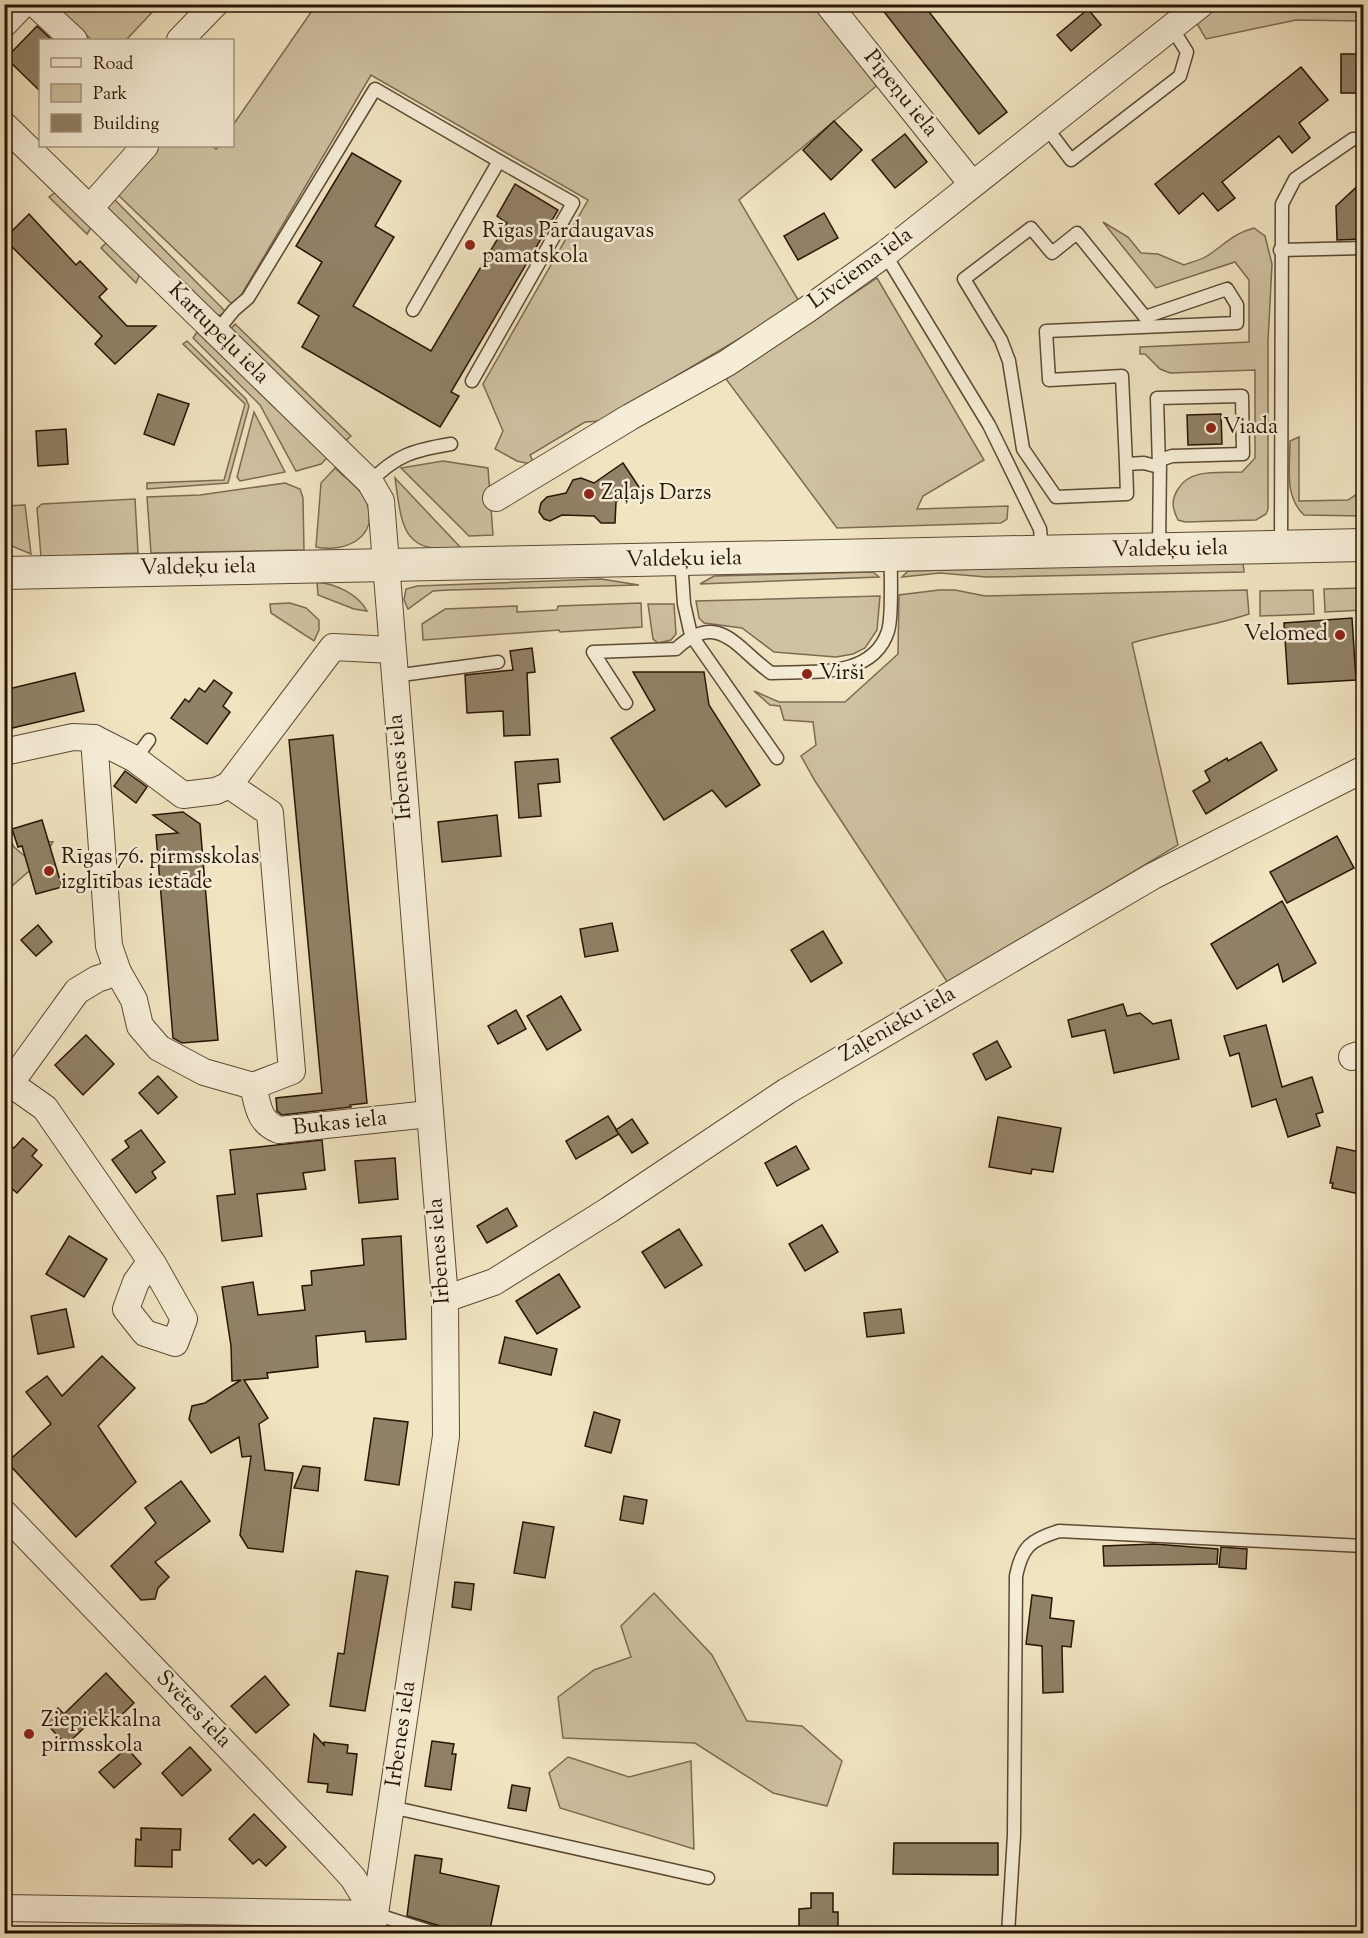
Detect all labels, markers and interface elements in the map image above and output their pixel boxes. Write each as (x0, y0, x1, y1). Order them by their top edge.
legend (39, 39, 234, 147)
street label: Pīpeņu iela (855, 44, 945, 144)
text: Road (93, 52, 133, 78)
text: Park (93, 82, 128, 108)
text: Building (93, 112, 159, 138)
place label: Rīgas Pārdaugavas pamatskola (482, 216, 654, 273)
street label: Līvciema iela (802, 220, 920, 318)
marker: Rīgas Pārdaugavas pamatskola (463, 238, 477, 252)
street label: Kartupeļu iela (160, 276, 276, 392)
place label: Viada (1223, 412, 1278, 444)
marker: Viada (1204, 421, 1218, 435)
place label: Zaļajs Darzs (601, 478, 711, 510)
marker: Zaļajs Darzs (582, 487, 596, 501)
street label: Valdeķu iela (1112, 533, 1228, 567)
street label: Valdeķu iela (626, 543, 742, 577)
street label: Valdeķu iela (140, 551, 256, 585)
place label: Velomed (1244, 619, 1328, 651)
marker: Velomed (1333, 628, 1347, 642)
place label: Virši (819, 658, 865, 690)
marker: Virši (800, 667, 814, 681)
street label: Irbenes iela (380, 713, 422, 821)
place label: Rīgas 76. pirmsskolas izglītības iestāde (61, 842, 259, 899)
marker: Rīgas 76. pirmsskolas izglītības iestāde (42, 864, 56, 878)
street label: Zaļenieku iela (834, 979, 962, 1071)
street label: Bukas iela (291, 1103, 389, 1145)
street label: Irbenes iela (420, 1197, 460, 1305)
street label: Svētes iela (148, 1664, 238, 1756)
street label: Irbenes iela (379, 1679, 425, 1789)
place label: Ziepiekkalna pirmsskola (41, 1705, 161, 1762)
marker: Ziepiekkalna pirmsskola (22, 1727, 36, 1741)

